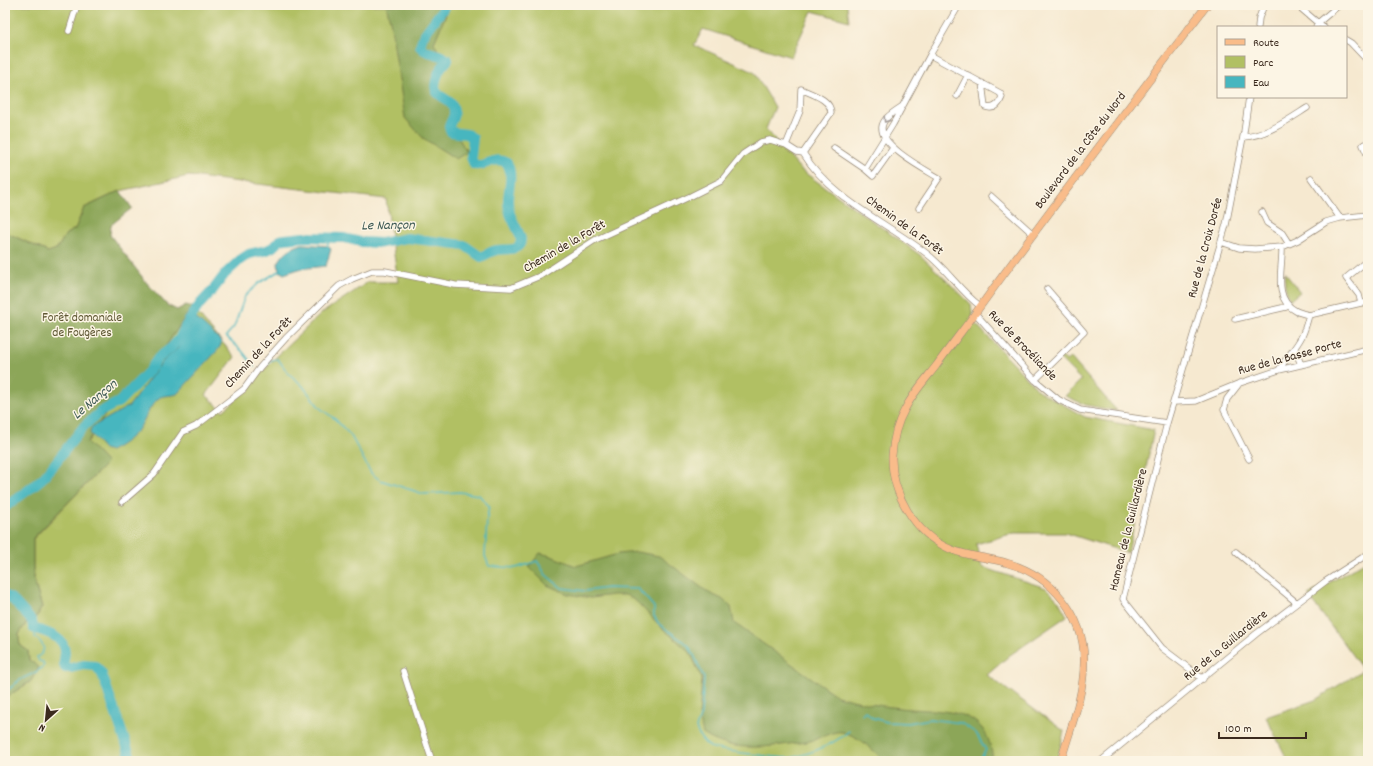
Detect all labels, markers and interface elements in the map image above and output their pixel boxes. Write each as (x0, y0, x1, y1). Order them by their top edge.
legend (1217, 26, 1347, 98)
text: Route (1253, 35, 1279, 52)
text: Parc (1253, 55, 1274, 72)
text: Eau (1253, 75, 1269, 92)
street label: Boulevard de la Côte du Nord (1031, 88, 1131, 214)
one-way arrow (884, 116, 891, 123)
street label: Chemin de la Forêt (861, 191, 947, 261)
street label: Rue de la Croix Dorée (1183, 195, 1229, 300)
water label: Le Nançon (361, 216, 415, 236)
street label: Chemin de la Forêt (520, 216, 610, 278)
street label: Rue de Brocéliande (983, 306, 1061, 386)
park label: Forêt domaniale de Fougères (42, 309, 122, 343)
street label: Chemin de la Forêt (221, 313, 298, 393)
street label: Rue de la Basse Porte (1236, 335, 1344, 381)
water label: Le Nançon (68, 375, 122, 425)
street label: Hameau de la Guillardière (1105, 467, 1153, 593)
street label: Rue de la Guillardière (1180, 606, 1273, 686)
north arrow (26, 700, 66, 740)
scale bar (1219, 714, 1306, 740)
text: N (36, 719, 48, 735)
text: 100 m (1225, 721, 1252, 738)

